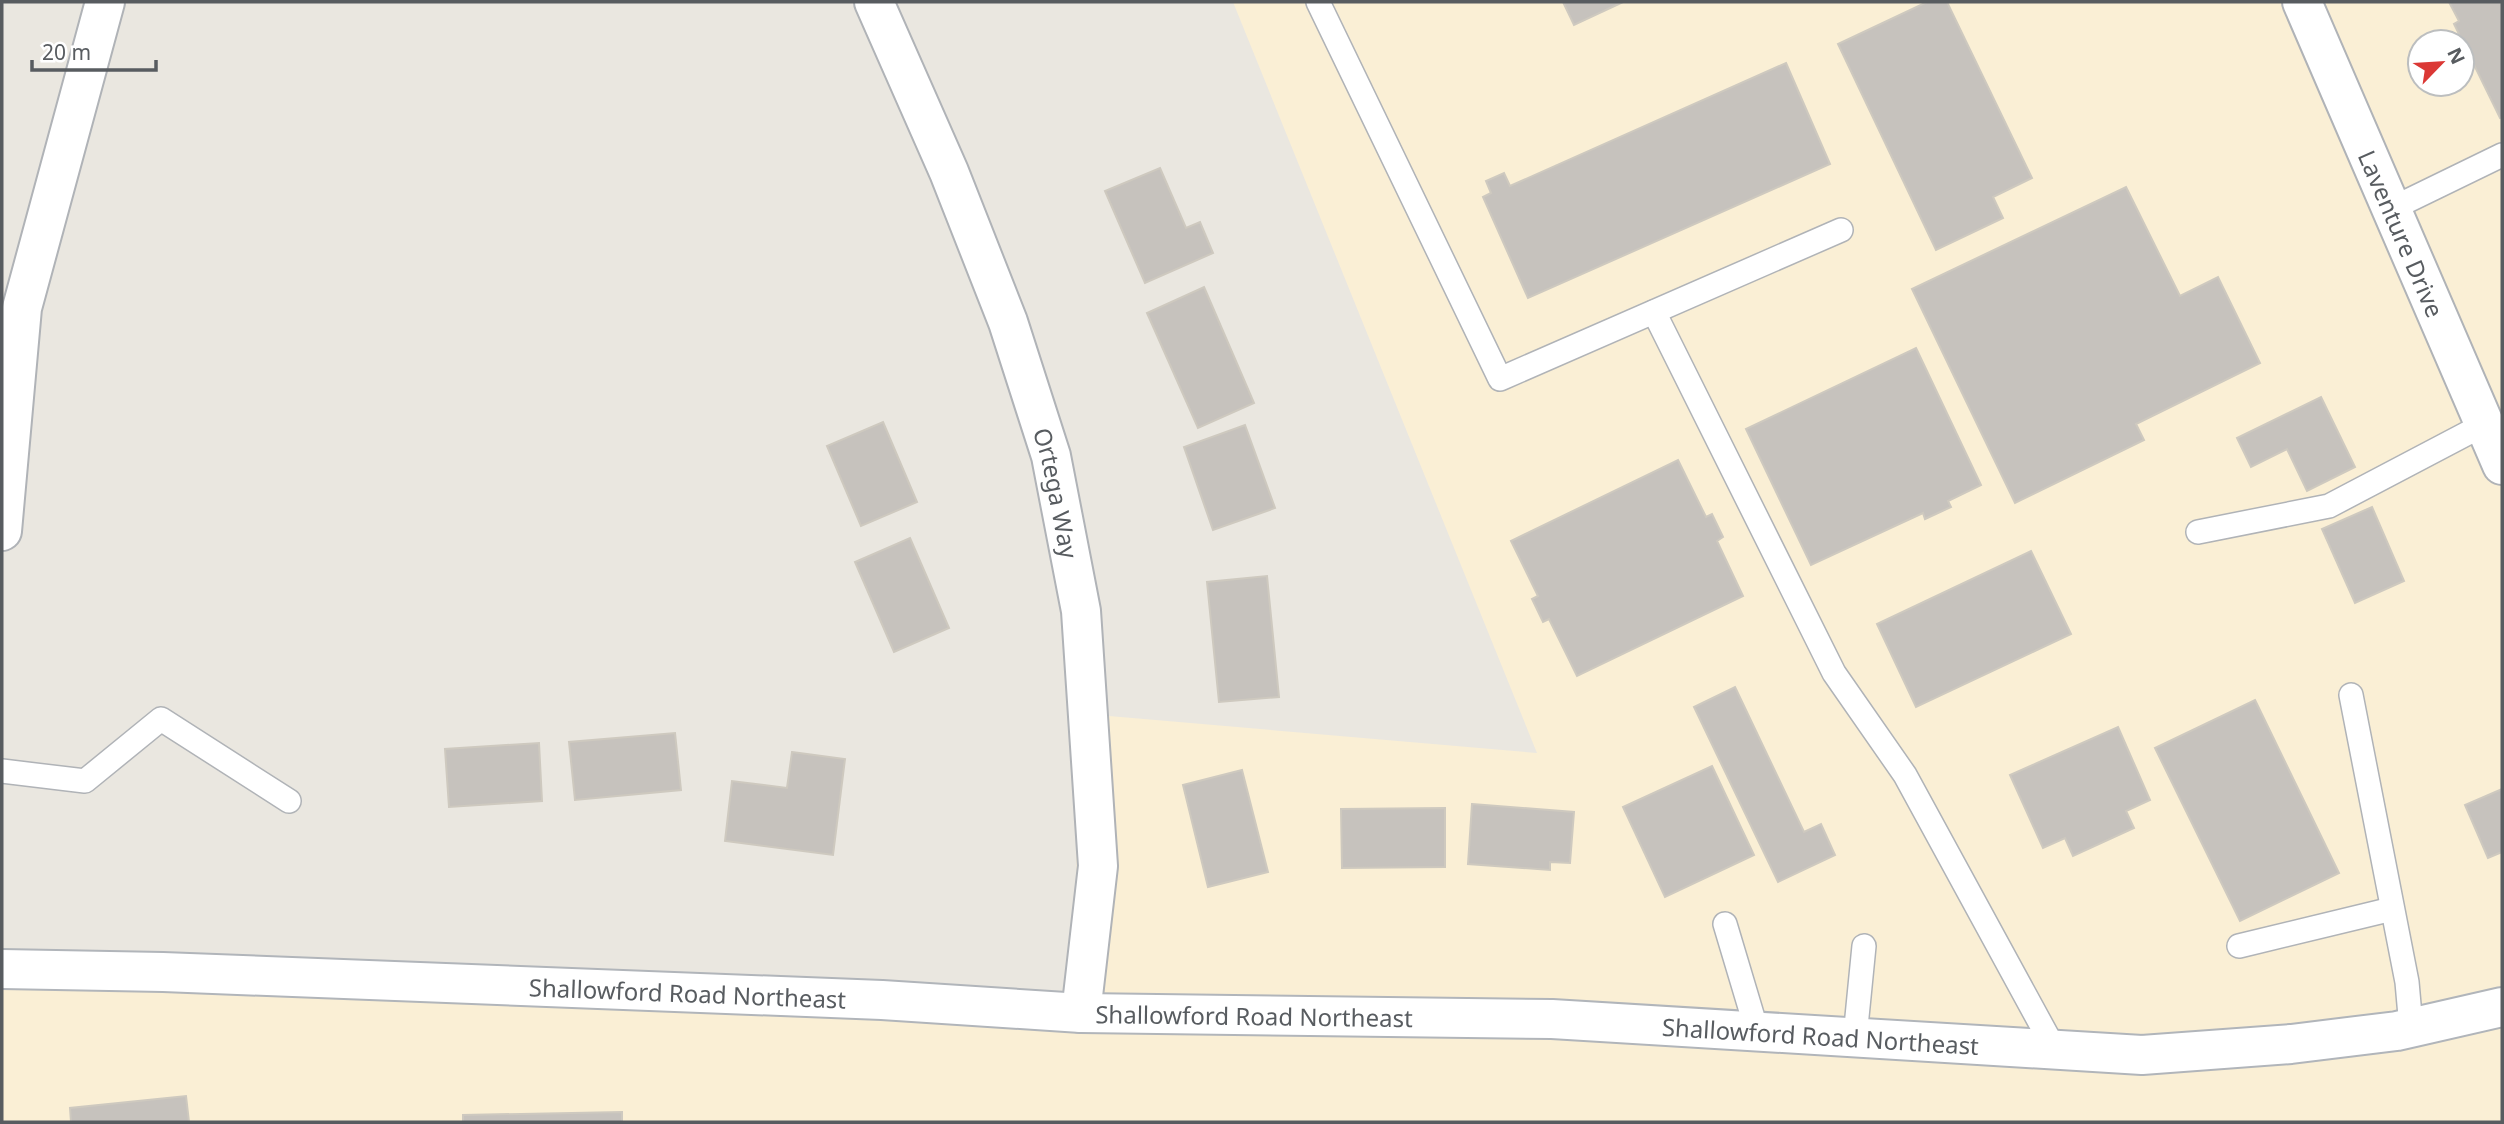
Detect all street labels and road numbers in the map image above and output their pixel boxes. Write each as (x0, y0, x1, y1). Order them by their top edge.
street label: Laventure Drive (2351, 145, 2453, 322)
street label: Ortega Way (1026, 423, 1087, 562)
street label: Shallowford Road Northeast (528, 970, 847, 1015)
street label: Shallowford Road Northeast (1095, 997, 1413, 1034)
street label: Shallowford Road Northeast (1661, 1009, 1980, 1062)

